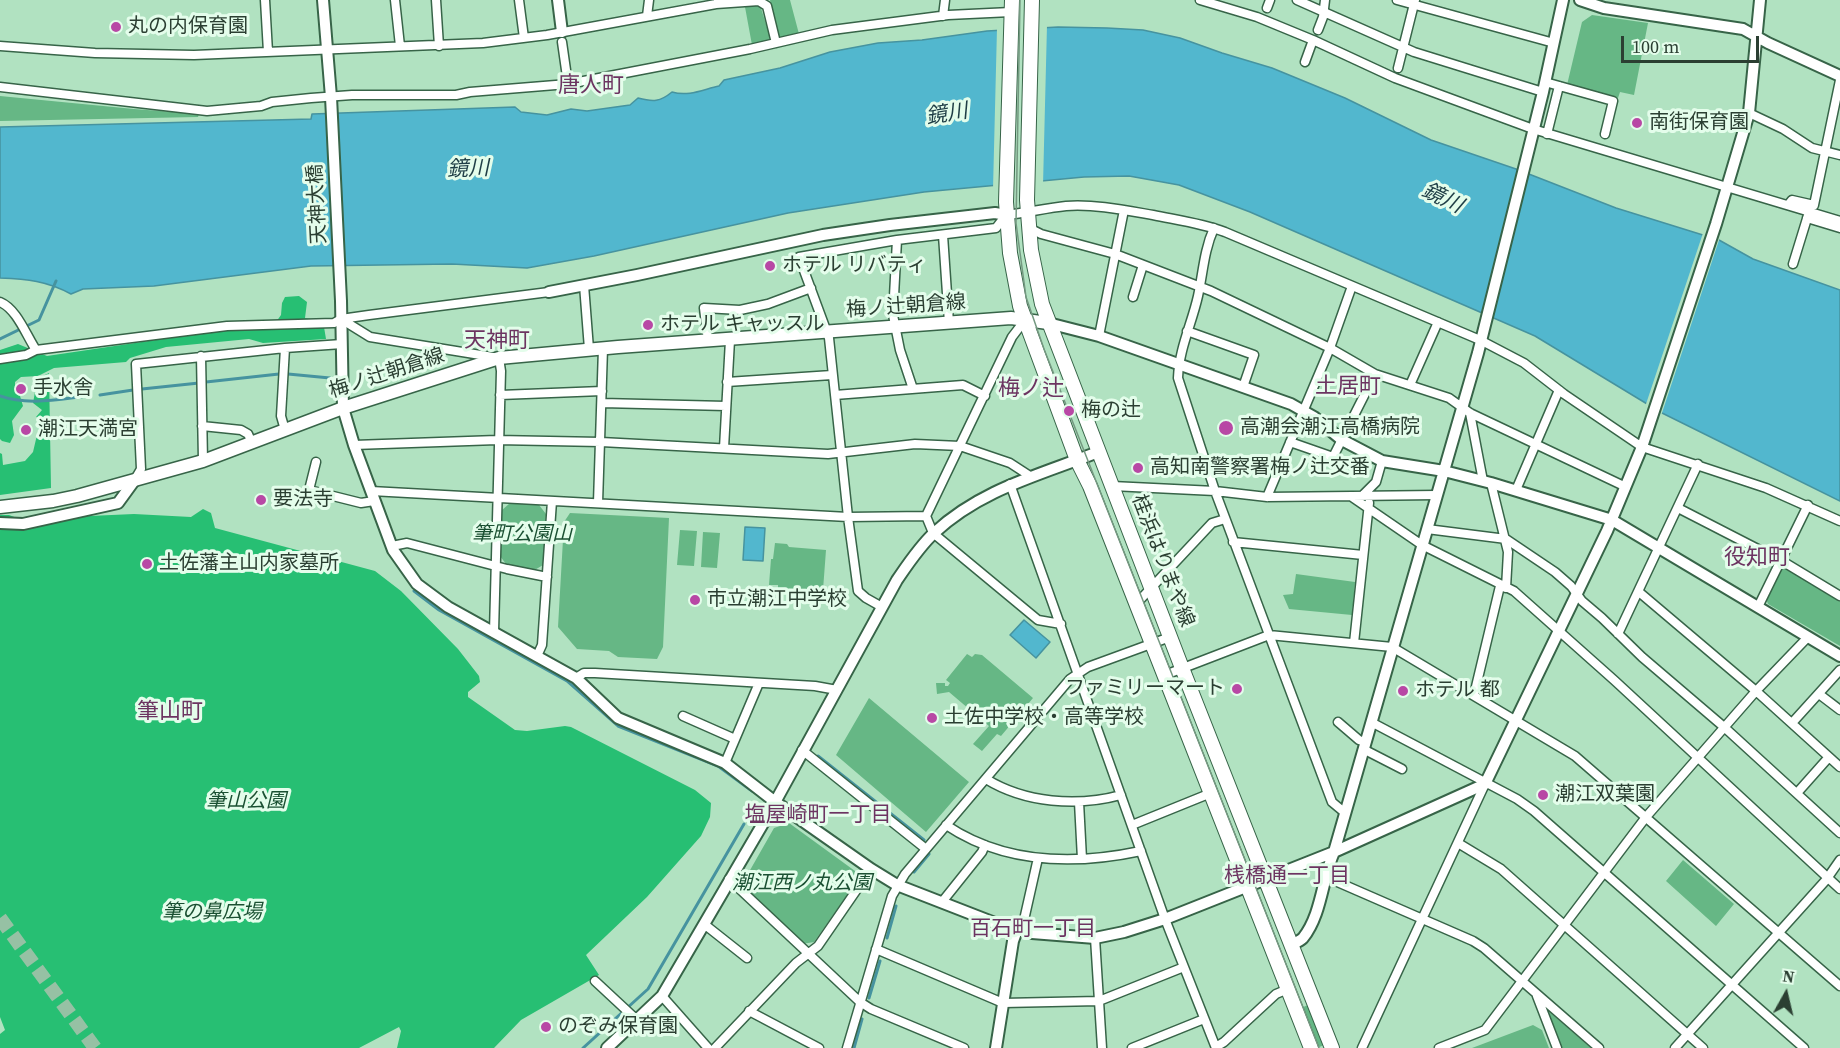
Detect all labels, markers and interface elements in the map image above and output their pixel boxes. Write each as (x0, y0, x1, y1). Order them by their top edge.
place label: 丸の内保育園 (128, 15, 248, 39)
marker: 丸の内保育園 (109, 20, 123, 34)
scale bar (1624, 24, 1762, 62)
text: 100 m (1632, 34, 1679, 59)
district label: 唐人町 (558, 73, 624, 99)
water label: 鏡川 (924, 99, 970, 131)
place label: 南街保育園 (1649, 111, 1749, 135)
marker: 南街保育園 (1630, 116, 1644, 130)
water label: 鏡川 (447, 157, 489, 183)
street label: 天神大橋 (304, 163, 332, 245)
water label: 鏡川 (1418, 178, 1466, 220)
place label: ホテル リバティ (782, 254, 927, 278)
marker: ホテル リバティ (763, 259, 777, 273)
street label: 梅ノ辻朝倉線 (845, 291, 967, 323)
place label: ホテル キャッスル (660, 313, 825, 337)
marker: ホテル キャッスル (641, 318, 655, 332)
district label: 天神町 (464, 328, 530, 354)
street label: 梅ノ辻朝倉線 (326, 344, 448, 404)
district label: 土居町 (1315, 374, 1381, 400)
district label: 梅ノ辻 (998, 376, 1064, 402)
place label: 手水舎 (33, 377, 93, 401)
marker: 手水舎 (14, 382, 28, 396)
place label: 梅の辻 (1081, 399, 1141, 423)
marker: 梅の辻 (1062, 404, 1076, 418)
place label: 高潮会潮江高橋病院 (1240, 416, 1420, 440)
place label: 潮江天満宮 (38, 418, 138, 442)
marker: 高潮会潮江高橋病院 (1217, 419, 1235, 437)
marker: 潮江天満宮 (19, 423, 33, 437)
place label: 高知南警察署梅ノ辻交番 (1150, 456, 1370, 480)
marker: 高知南警察署梅ノ辻交番 (1131, 461, 1145, 475)
place label: 要法寺 (273, 488, 333, 512)
street label: 桂浜はりまや線 (1126, 491, 1198, 631)
marker: 要法寺 (254, 493, 268, 507)
park label: 筆町公園山 (472, 523, 572, 547)
district label: 役知町 (1724, 545, 1790, 571)
place label: 土佐藩主山内家墓所 (159, 552, 339, 576)
marker: 土佐藩主山内家墓所 (140, 557, 154, 571)
place label: 市立潮江中学校 (707, 588, 847, 612)
marker: 市立潮江中学校 (688, 593, 702, 607)
place label: ファミリーマート (1065, 677, 1225, 701)
place label: ホテル 都 (1415, 679, 1500, 703)
marker: ファミリーマート (1230, 682, 1244, 696)
marker: ホテル 都 (1396, 684, 1410, 698)
district label: 筆山町 (137, 699, 203, 725)
place label: 土佐中学校・高等学校 (944, 706, 1144, 730)
marker: 土佐中学校・高等学校 (925, 711, 939, 725)
place label: 潮江双葉園 (1555, 783, 1655, 807)
marker: 潮江双葉園 (1536, 788, 1550, 802)
park label: 筆山公園 (206, 790, 286, 814)
district label: 塩屋崎町一丁目 (745, 803, 891, 829)
district label: 桟橋通一丁目 (1224, 864, 1350, 890)
park label: 潮江西ノ丸公園 (732, 872, 872, 896)
park label: 筆の鼻広場 (162, 901, 262, 925)
district label: 百石町一丁目 (970, 917, 1096, 943)
north arrow (1756, 964, 1816, 1024)
text: N (1781, 964, 1796, 988)
place label: のぞみ保育園 (558, 1015, 678, 1039)
marker: のぞみ保育園 (539, 1020, 553, 1034)

